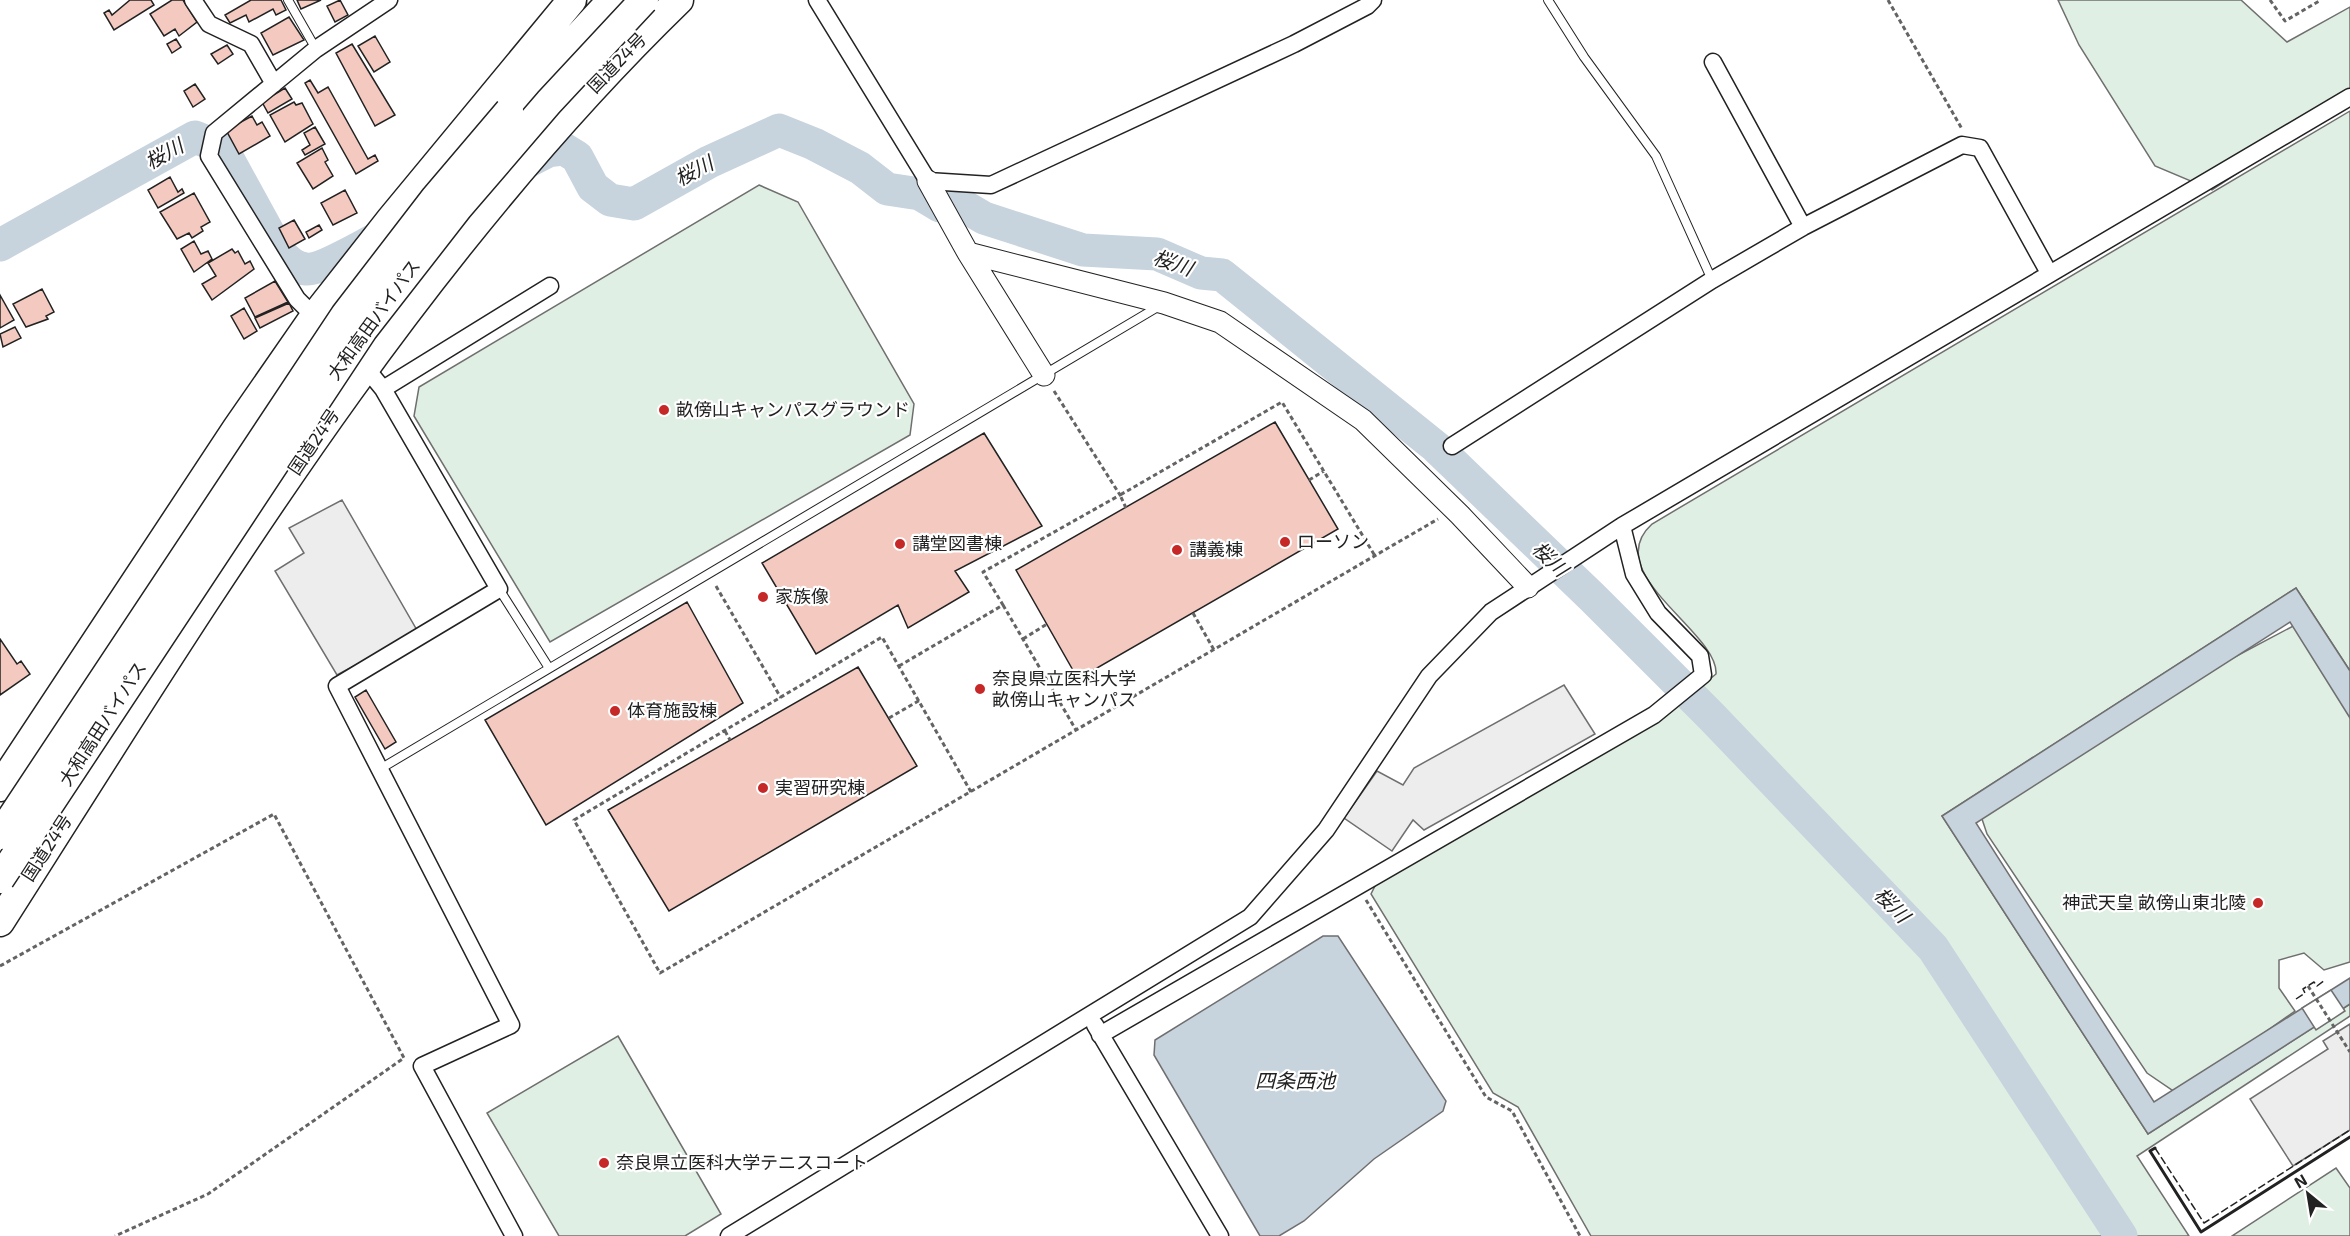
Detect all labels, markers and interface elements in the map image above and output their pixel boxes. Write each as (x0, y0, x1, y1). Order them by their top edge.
street label: 国道24号 (582, 28, 650, 97)
water label: 桜川 (140, 132, 189, 173)
water label: 桜川 (670, 149, 719, 190)
water label: 桜川 (1151, 244, 1198, 281)
street label: 大和高田バイパス (322, 255, 424, 384)
place label: 畝傍山キャンパスグラウンド (676, 398, 910, 420)
marker: 畝傍山キャンパスグラウンド (657, 403, 671, 417)
street label: 国道24号 (283, 404, 343, 479)
place label: ローソン (1297, 530, 1369, 552)
place label: 講堂図書棟 (912, 532, 1002, 554)
marker: ローソン (1278, 535, 1292, 549)
water label: 桜川 (1528, 536, 1575, 582)
marker: 講堂図書棟 (893, 537, 907, 551)
place label: 講義棟 (1189, 538, 1243, 560)
marker: 講義棟 (1170, 543, 1184, 557)
place label: 家族像 (775, 585, 829, 607)
marker: 家族像 (756, 590, 770, 604)
street label: 大和高田バイパス (54, 657, 151, 790)
place label: 奈良県立医科大学 畝傍山キャンパス (992, 667, 1136, 710)
marker: 奈良県立医科大学 畝傍山キャンパス (973, 682, 987, 696)
place label: 体育施設棟 (627, 699, 717, 721)
marker: 体育施設棟 (608, 704, 622, 718)
place label: 実習研究棟 (775, 776, 865, 798)
marker: 実習研究棟 (756, 781, 770, 795)
street label: 国道24号 (16, 810, 76, 885)
water label: 桜川 (1870, 882, 1917, 928)
place label: 神武天皇 畝傍山東北陵 (2062, 891, 2246, 913)
marker: 神武天皇 畝傍山東北陵 (2251, 896, 2265, 910)
water label: 四条西池 (1255, 1068, 1337, 1092)
place label: 奈良県立医科大学テニスコート (616, 1151, 868, 1173)
marker: 奈良県立医科大学テニスコート (597, 1156, 611, 1170)
north arrow (2278, 1164, 2338, 1224)
text: N (2290, 1169, 2310, 1192)

